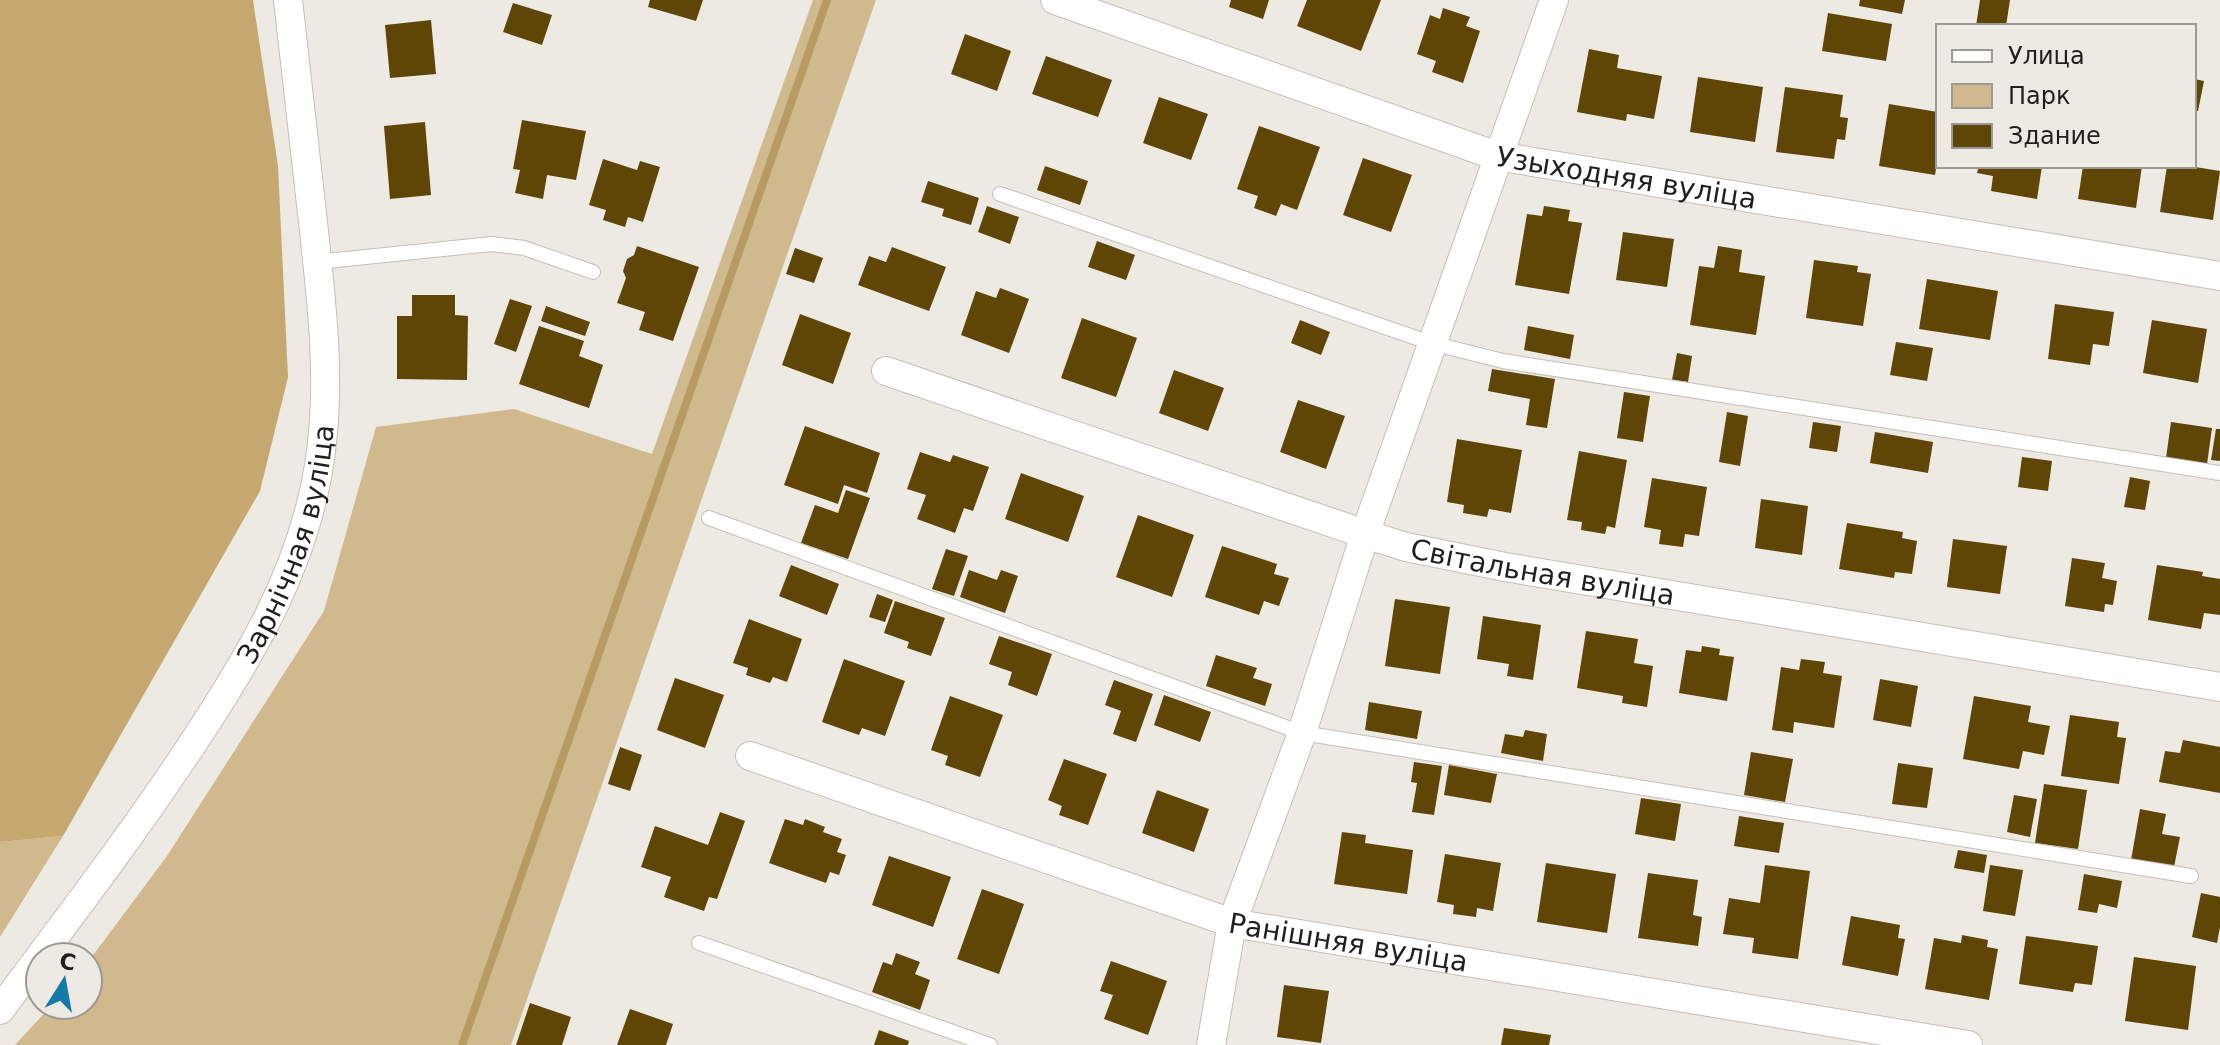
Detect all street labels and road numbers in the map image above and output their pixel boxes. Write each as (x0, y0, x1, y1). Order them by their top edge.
street label: Узыходняя вуліца (1494, 140, 1759, 215)
street label: Зарнічная вуліца (230, 423, 340, 669)
street label: Світальная вуліца (1408, 532, 1677, 612)
street label: Ранішняя вуліца (1226, 906, 1470, 978)

